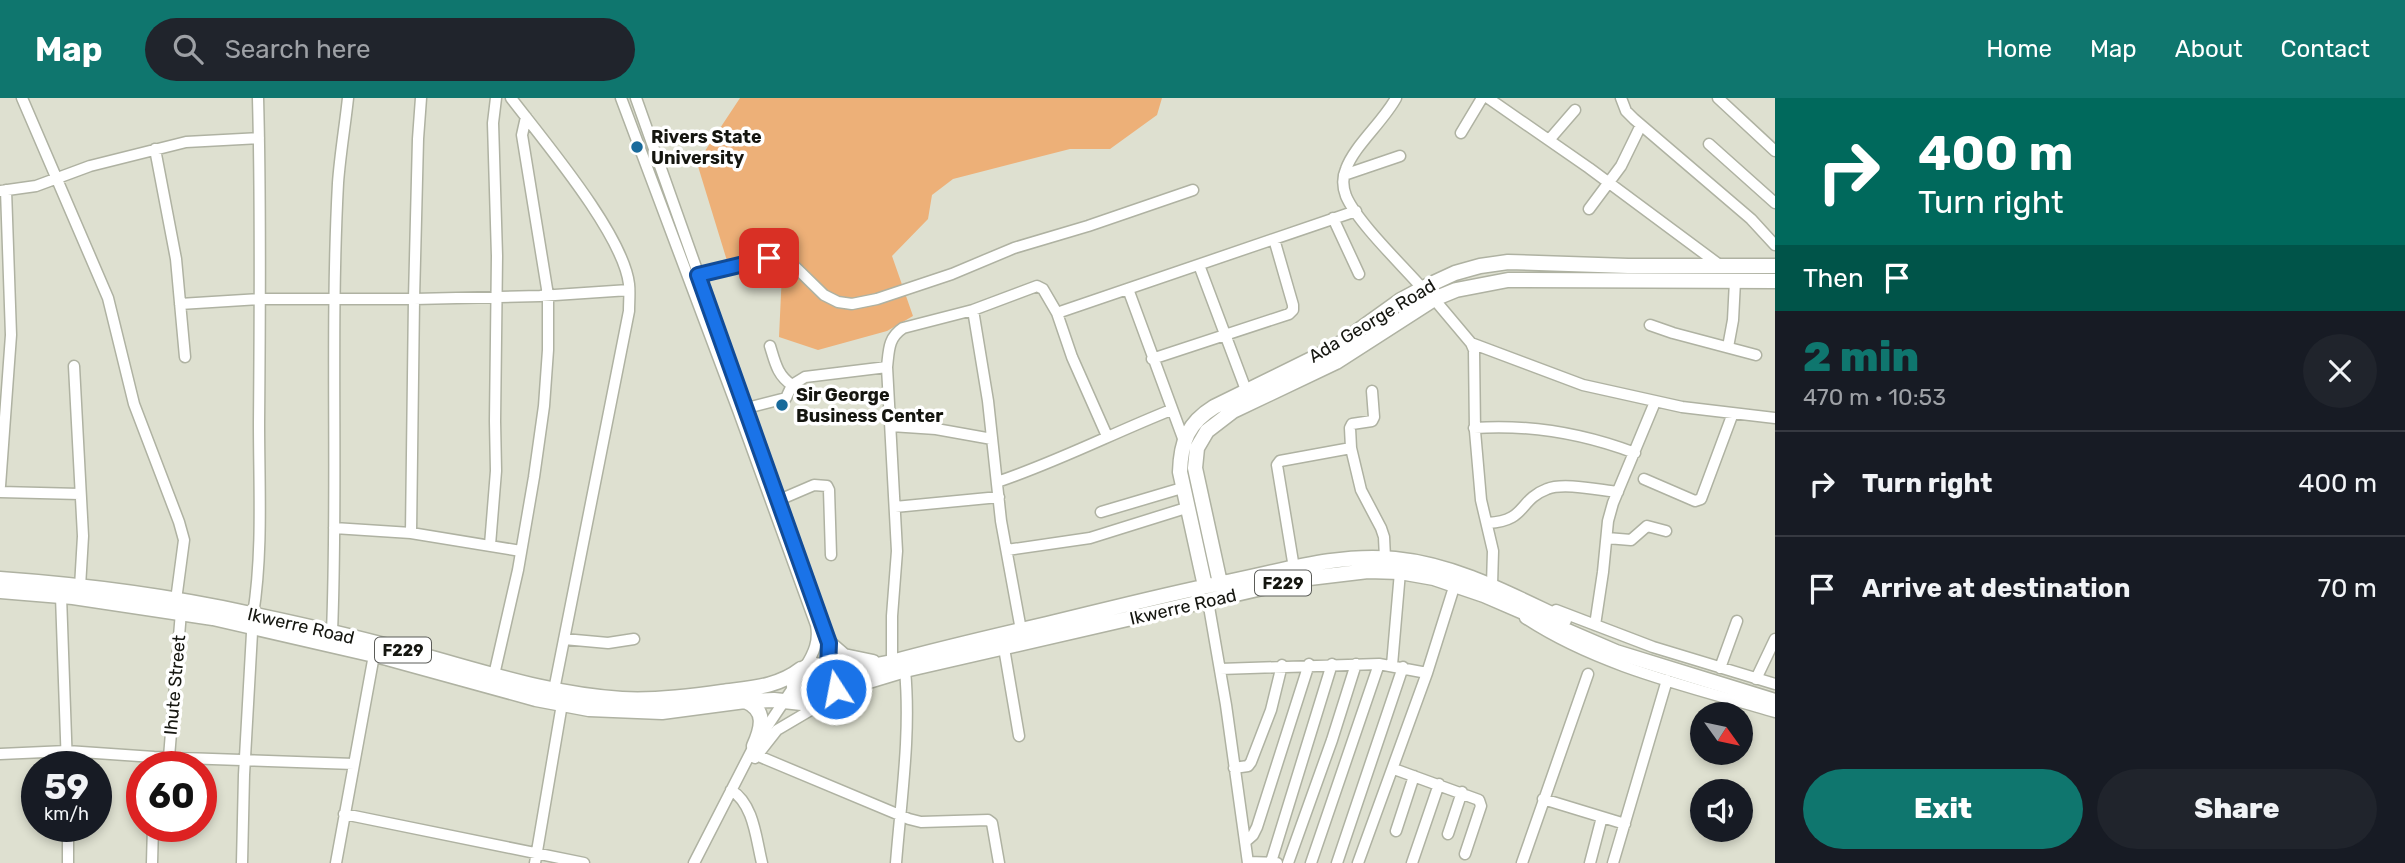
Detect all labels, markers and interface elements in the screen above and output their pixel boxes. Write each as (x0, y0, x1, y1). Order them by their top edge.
search box (145, 18, 635, 81)
text: Map (35, 30, 103, 69)
icon: search (169, 30, 207, 68)
text: Search here (225, 34, 370, 65)
text: Home (1986, 35, 2052, 63)
text: Map (2090, 35, 2137, 63)
text: About (2175, 35, 2243, 63)
text: Contact (2281, 35, 2370, 63)
text: 400 m (1918, 124, 2073, 182)
place label: Rivers State University (651, 126, 762, 169)
icon: right (1803, 126, 1894, 217)
marker: Rivers State University (629, 139, 645, 155)
text: Turn right (1918, 183, 2063, 221)
pin (739, 228, 799, 288)
icon: arrive (750, 239, 788, 277)
icon: arrive (1878, 259, 1916, 297)
text: Then (1803, 263, 1864, 294)
street label: Ada George Road (1305, 274, 1439, 368)
text: 2 min (1803, 332, 1919, 382)
button: close (2303, 334, 2377, 408)
text: 470 m · 10:53 (1803, 383, 1946, 411)
place label: Sir George Business Center (796, 384, 943, 427)
marker: Sir George Business Center (774, 397, 790, 413)
icon: right (1803, 465, 1841, 503)
text: Turn right (1862, 468, 1992, 499)
text: 400 m (2298, 468, 2377, 499)
road number: F229 (1255, 570, 1311, 596)
icon: arrive (1803, 570, 1841, 608)
text: Arrive at destination (1862, 573, 2130, 604)
text: 70 m (2318, 573, 2377, 604)
street label: Ikwerre Road (1127, 584, 1239, 630)
street label: Ikwerre Road (245, 603, 357, 649)
street label: Ihute Street (160, 634, 190, 736)
road number: F229 (375, 638, 431, 663)
position arrow (799, 652, 873, 726)
north arrow (1690, 702, 1754, 765)
map controls (1690, 702, 1753, 842)
speed limit sign: 60 (126, 751, 217, 842)
text: 59 (44, 766, 89, 808)
button: Exit (1803, 769, 2083, 849)
button: Share (2097, 769, 2377, 849)
button: sound (1690, 779, 1753, 842)
text: km/h (44, 803, 89, 825)

